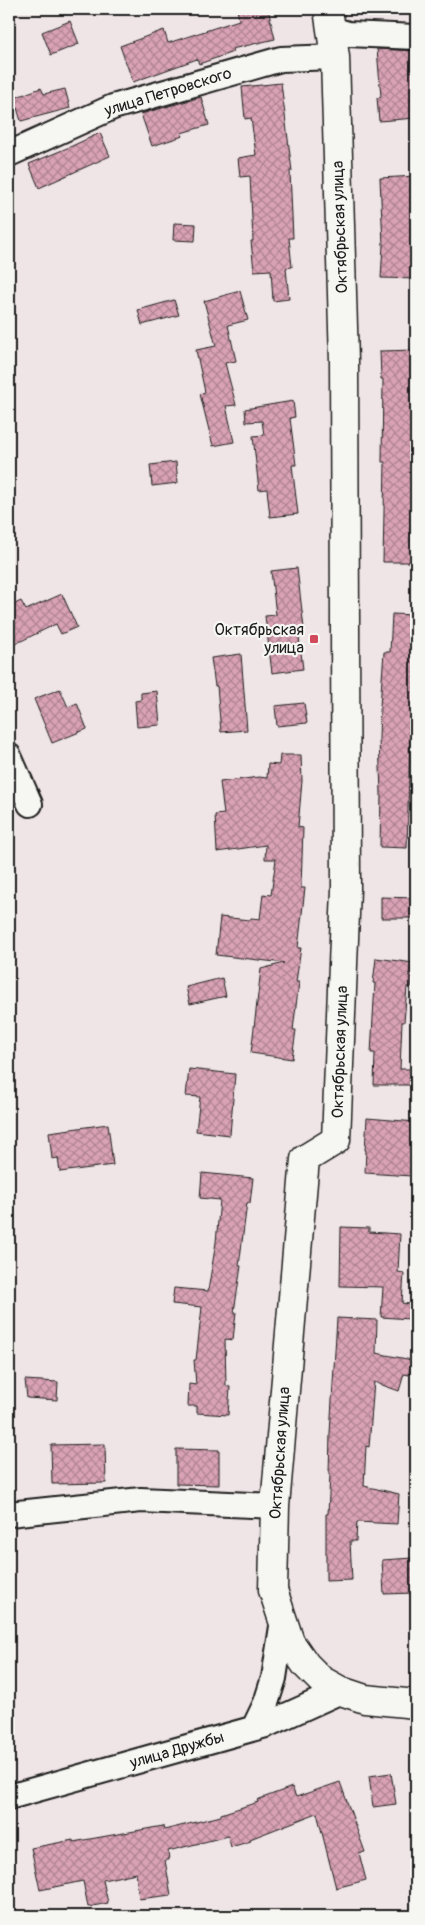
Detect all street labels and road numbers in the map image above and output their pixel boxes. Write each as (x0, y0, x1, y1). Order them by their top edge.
street label: улица Петровского (101, 63, 234, 121)
street label: Октябрьская улица (328, 160, 352, 294)
street label: Октябрьская улица (328, 985, 352, 1119)
street label: Октябрьская улица (265, 1386, 295, 1520)
street label: улица Дружбы (127, 1727, 226, 1773)

